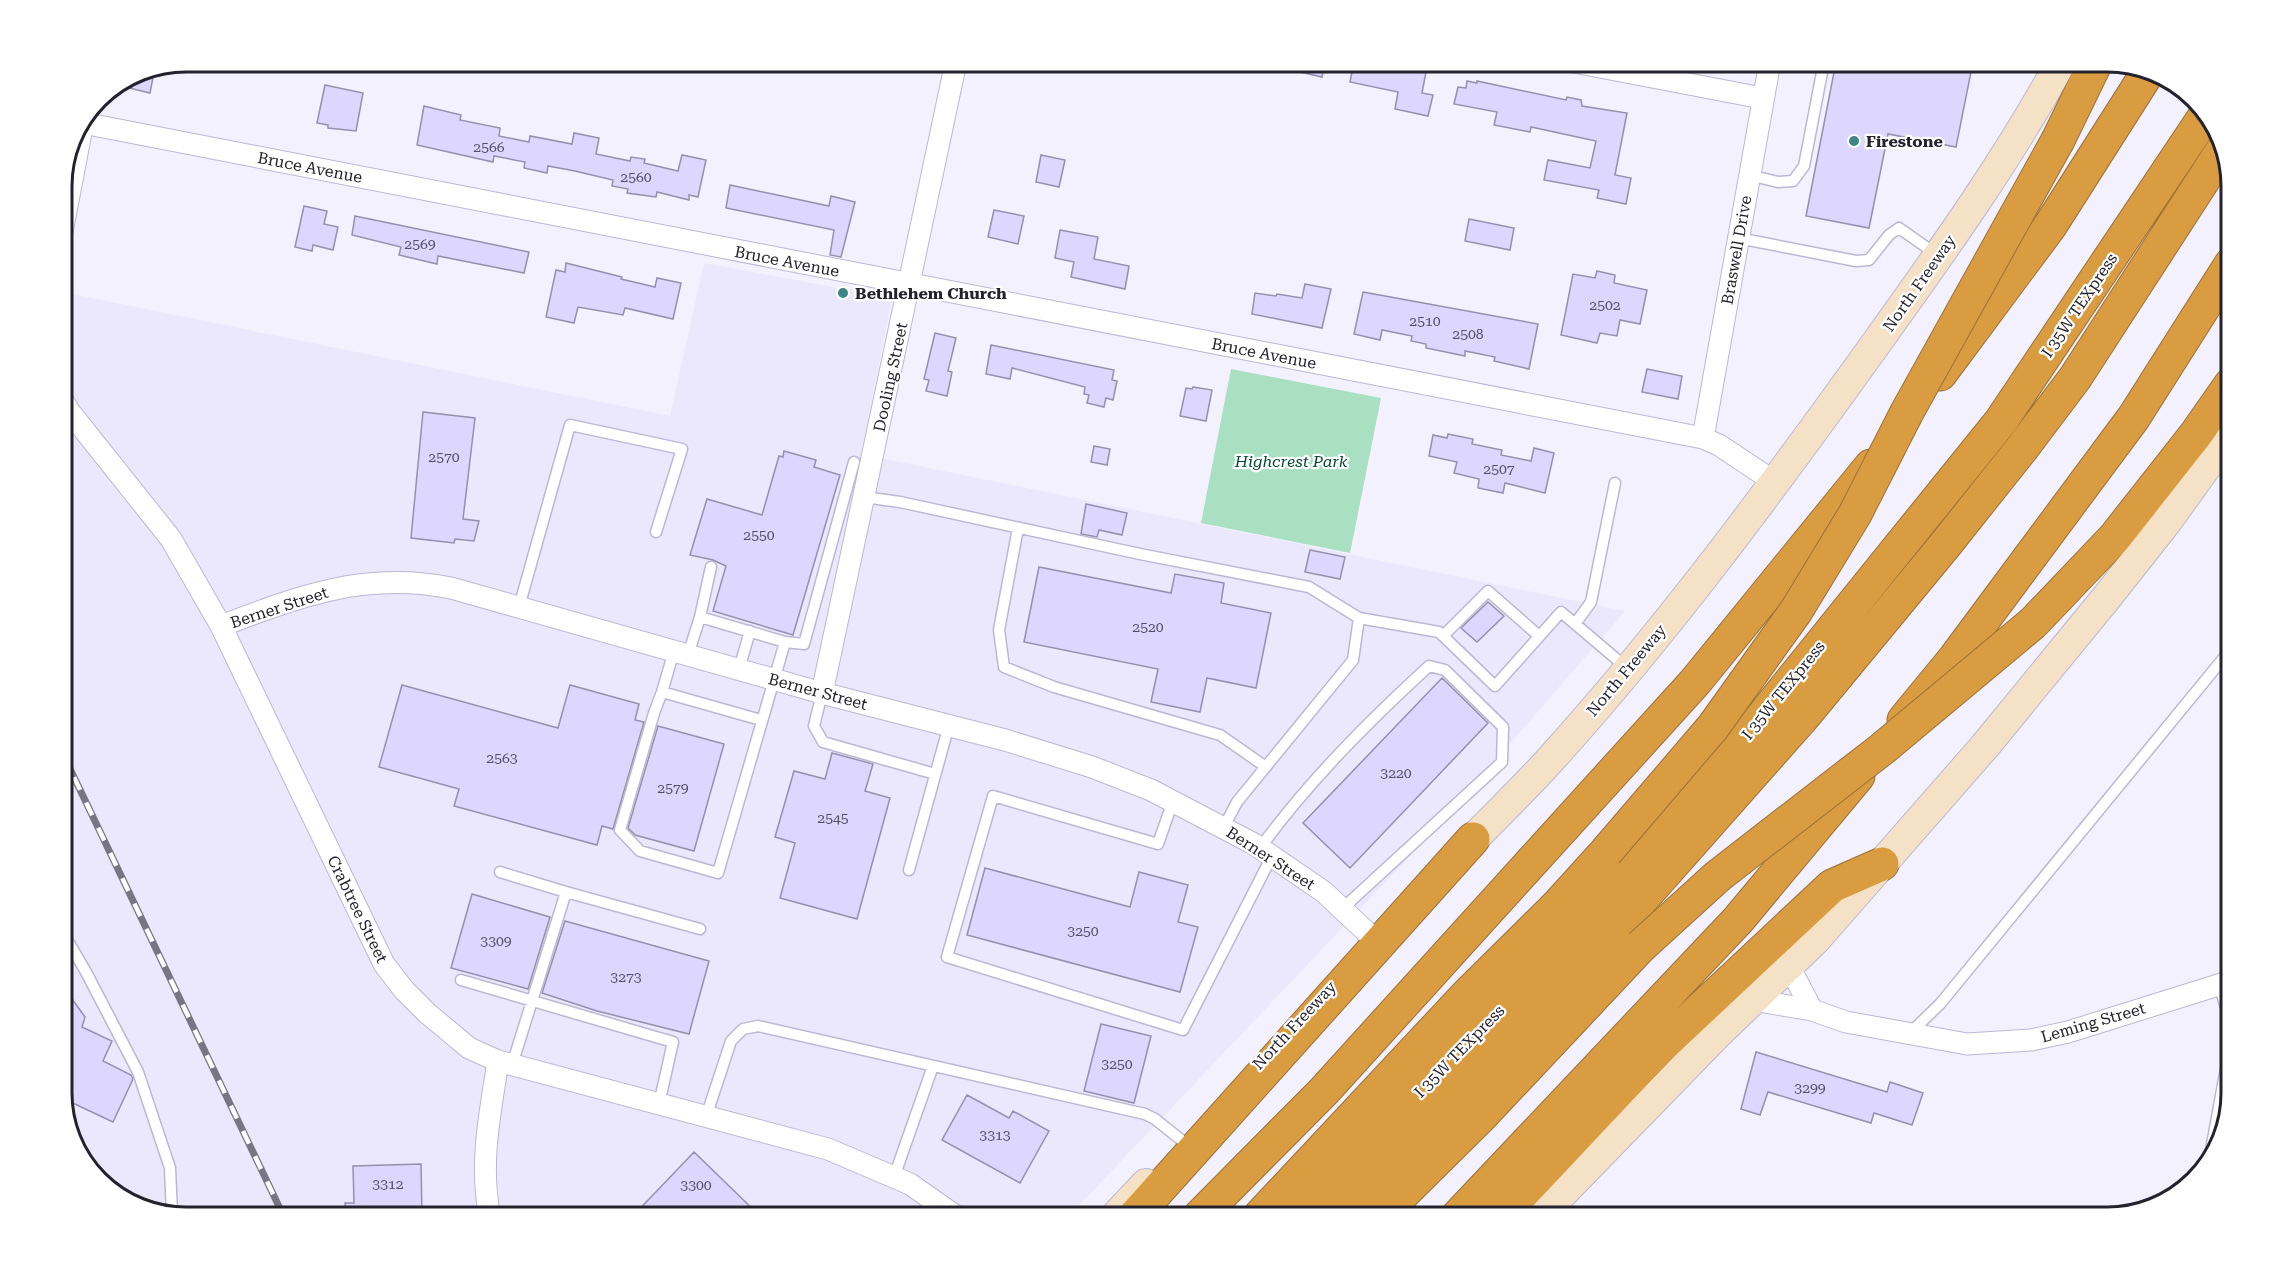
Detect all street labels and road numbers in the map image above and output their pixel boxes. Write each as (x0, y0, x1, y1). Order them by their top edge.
street label: Bruce Avenue (256, 148, 364, 187)
street label: Braswell Drive (1718, 194, 1755, 306)
street label: North Freeway (1879, 231, 1960, 335)
street label: Bruce Avenue (733, 242, 841, 281)
street label: I 35W TEXpress (2038, 249, 2121, 361)
street label: Dooling Street (870, 321, 911, 434)
street label: Bruce Avenue (1210, 334, 1318, 373)
street label: Berner Street (228, 583, 331, 632)
street label: North Freeway (1583, 620, 1671, 720)
street label: I 35W TEXpress (1738, 637, 1829, 744)
street label: Berner Street (766, 669, 870, 714)
street label: Berner Street (1223, 823, 1319, 894)
street label: Crabtree Street (323, 853, 392, 966)
street label: North Freeway (1249, 977, 1340, 1073)
street label: Leming Street (2039, 998, 2148, 1046)
street label: I 35W TEXpress (1410, 1001, 1509, 1102)

